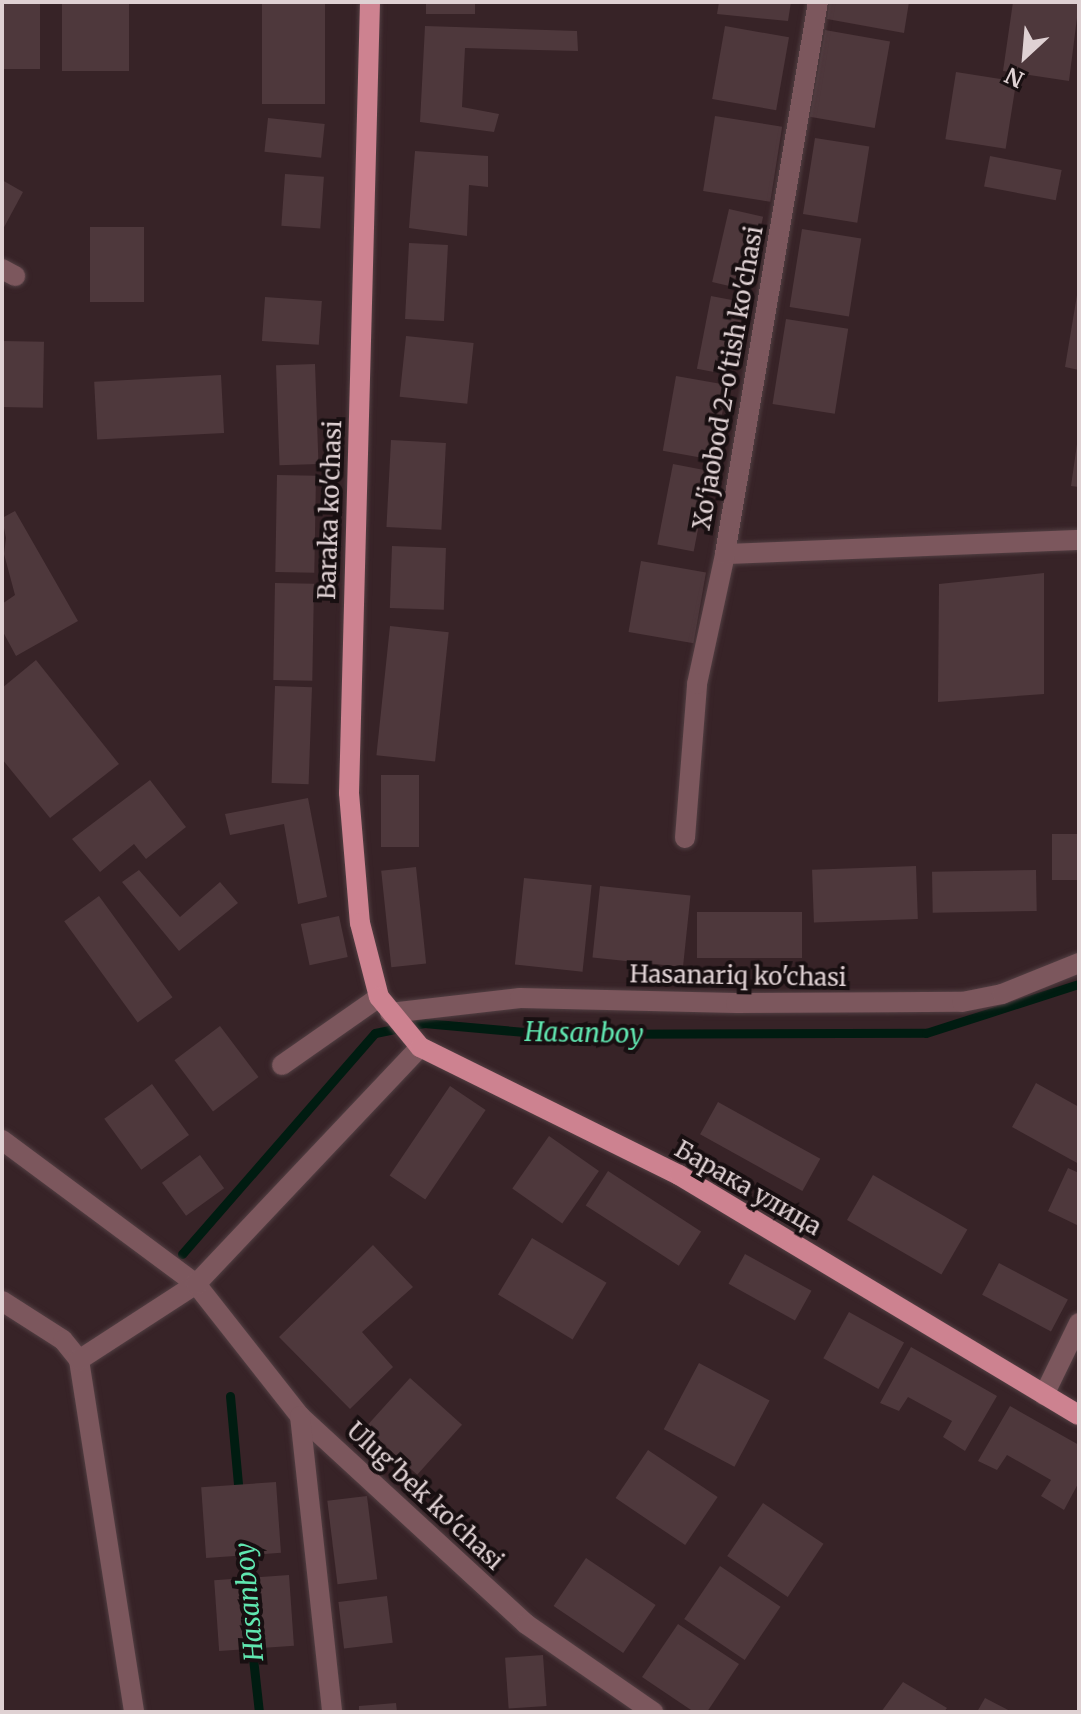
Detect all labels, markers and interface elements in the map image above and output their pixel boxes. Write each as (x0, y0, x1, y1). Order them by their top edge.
north arrow (985, 16, 1065, 96)
text: N (1001, 61, 1028, 94)
street label: Xo'jaobod 2-o'tish ko'chasi (687, 224, 769, 532)
street label: Baraka ko'chasi (312, 420, 348, 600)
street label: Hasanariq ko'chasi (629, 960, 847, 992)
water label: Hasanboy (524, 1016, 644, 1050)
street label: Барака улица (670, 1134, 826, 1242)
street label: Ulug'bek ko'chasi (341, 1416, 509, 1576)
water label: Hasanboy (228, 1541, 270, 1663)

